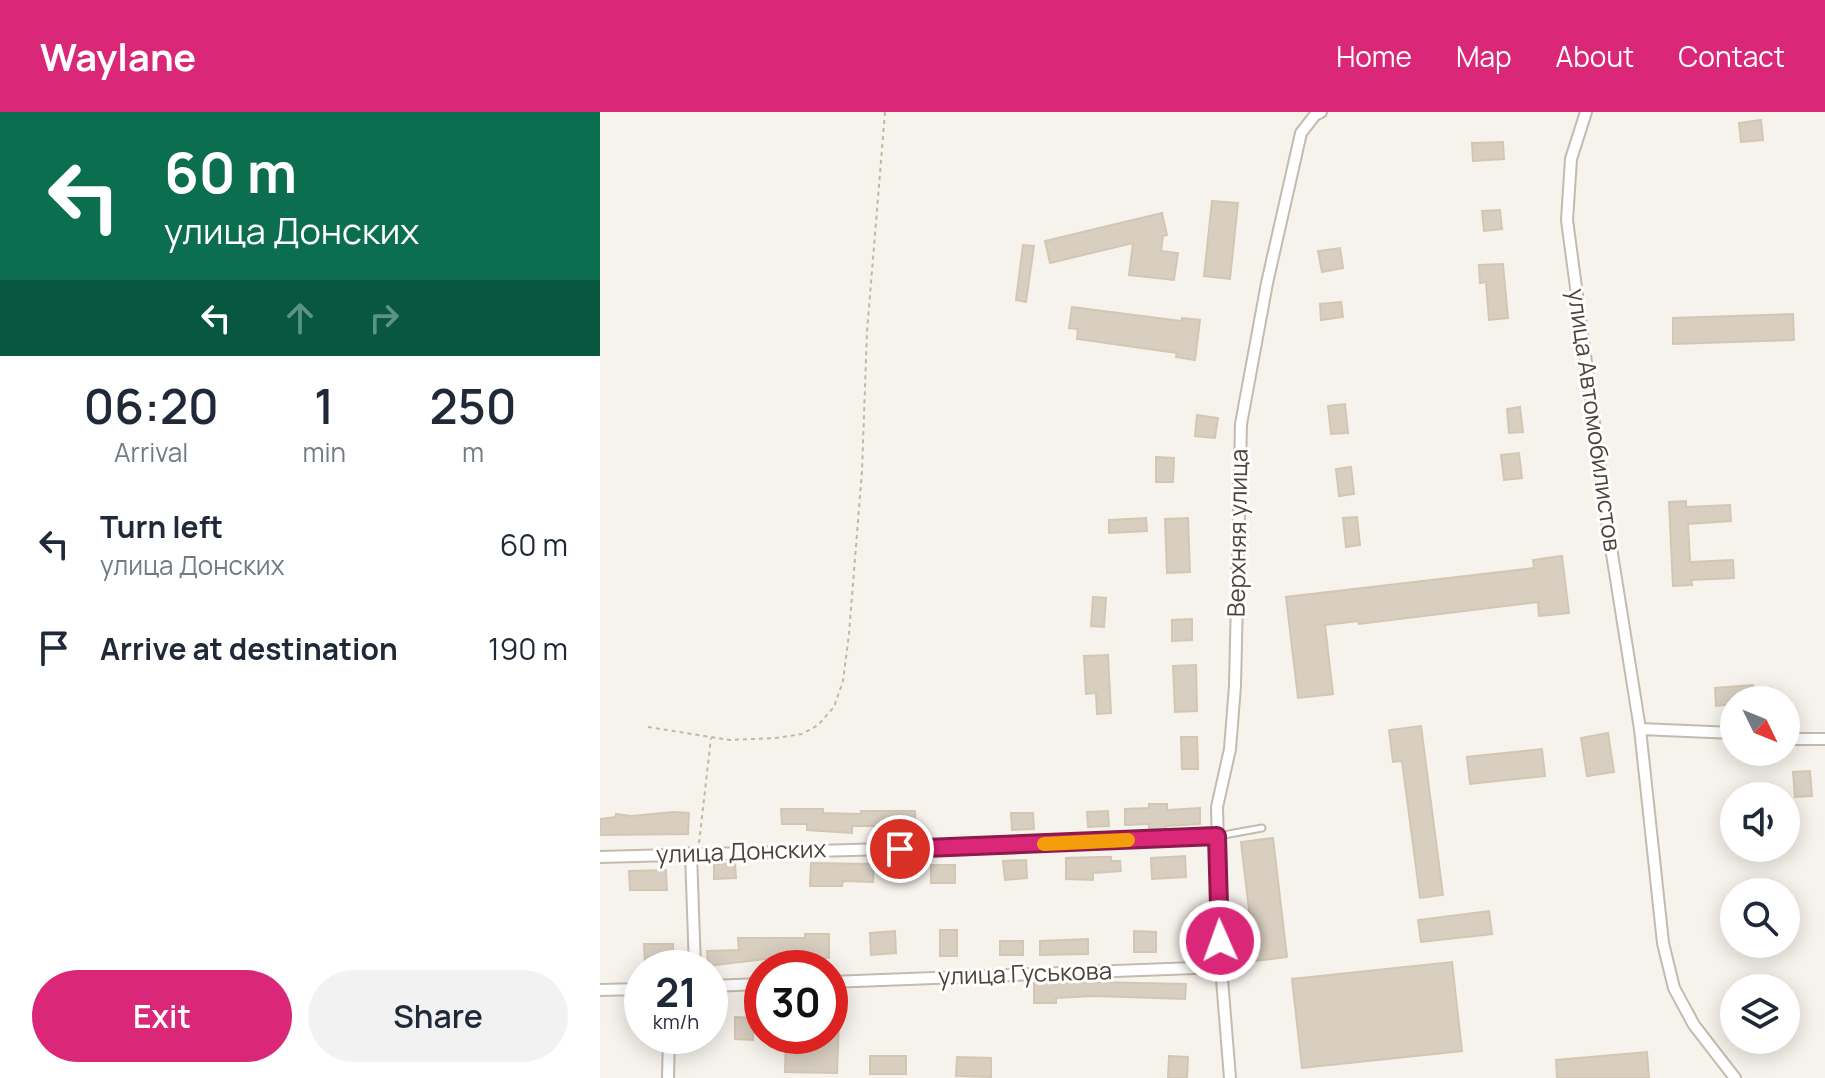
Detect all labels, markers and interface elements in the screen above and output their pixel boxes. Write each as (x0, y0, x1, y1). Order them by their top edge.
text: Waylane (40, 30, 196, 82)
text: Home (1336, 37, 1412, 75)
text: Map (1456, 37, 1512, 75)
text: About (1556, 37, 1634, 75)
text: Contact (1678, 37, 1785, 75)
text: 60 m (164, 133, 297, 210)
icon: left (32, 144, 136, 248)
text: улица Донских (164, 206, 419, 255)
street label: улица Автомобилистов (1561, 286, 1630, 553)
icon: left (194, 296, 238, 340)
icon: ahead (278, 296, 322, 340)
icon: right (362, 296, 406, 340)
text: 06:20 (84, 373, 219, 438)
text: 1 (314, 373, 334, 438)
text: 250 (429, 373, 516, 438)
text: Arrival (114, 434, 188, 470)
text: min (302, 434, 346, 470)
text: m (462, 434, 484, 470)
street label: Верхняя улица (1219, 448, 1254, 617)
text: Turn left (100, 506, 223, 547)
icon: left (32, 522, 76, 566)
text: 60 m (500, 524, 568, 565)
text: улица Донских (100, 547, 284, 583)
icon: arrive (32, 626, 76, 670)
text: Arrive at destination (100, 628, 398, 669)
text: 190 m (488, 628, 568, 669)
north arrow (1720, 686, 1800, 766)
map controls (1720, 686, 1800, 1054)
button: sound (1720, 782, 1800, 862)
pin (866, 815, 934, 883)
icon: arrive (878, 827, 922, 871)
street label: улица Донских (655, 831, 827, 870)
button: search (1720, 878, 1800, 958)
position arrow (1178, 899, 1262, 983)
speed limit sign: 30 (744, 950, 848, 1054)
street label: улица Гуськова (937, 953, 1112, 992)
text: 21 (655, 964, 697, 1019)
button: Exit (32, 970, 292, 1062)
button: Share (308, 970, 568, 1062)
button: layers (1720, 974, 1800, 1054)
text: km/h (653, 1008, 699, 1035)

